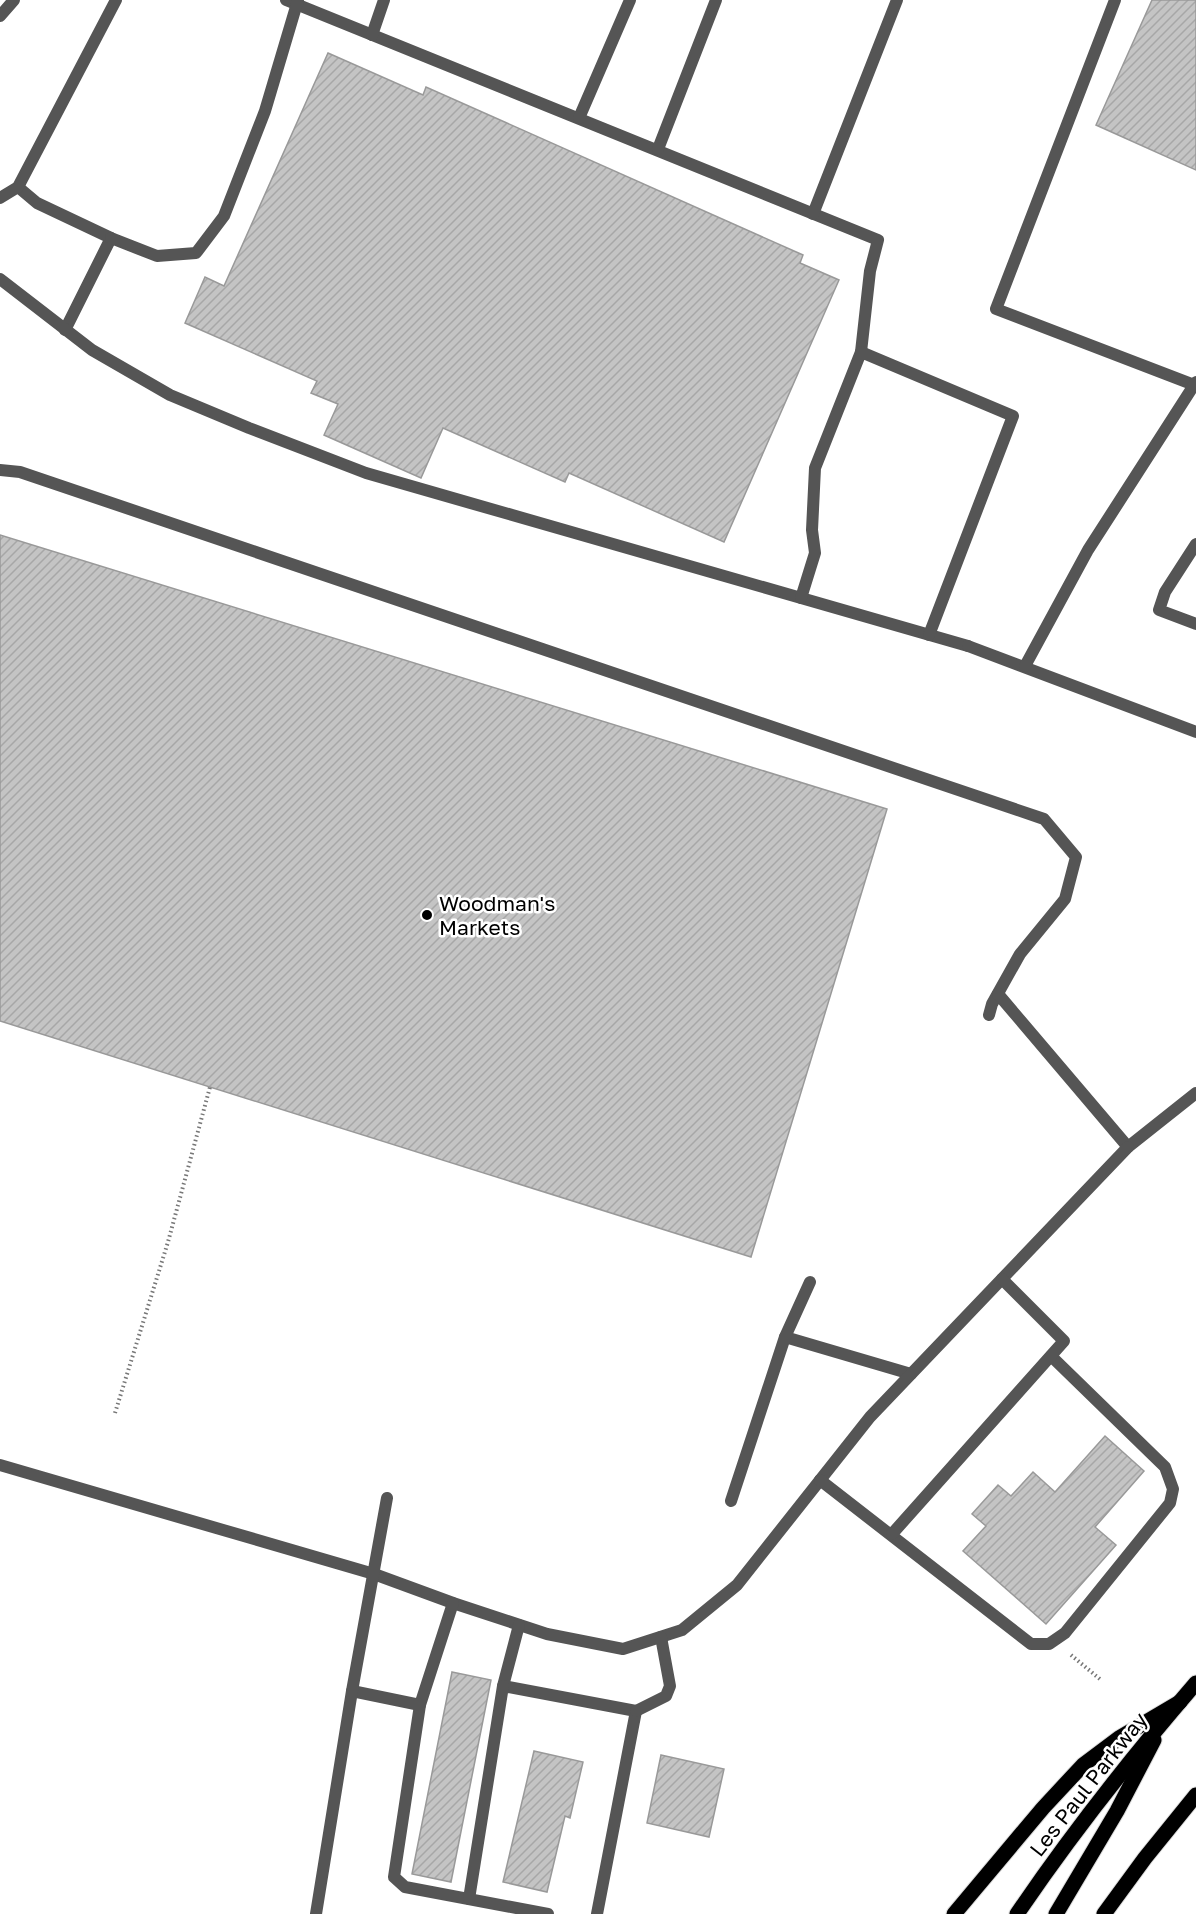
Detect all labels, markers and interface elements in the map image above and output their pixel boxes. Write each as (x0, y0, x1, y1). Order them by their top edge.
place label: Woodman's Markets (439, 890, 555, 940)
marker: Woodman's Markets (420, 908, 434, 922)
street label: Les Paul Parkway (1024, 1707, 1153, 1861)

